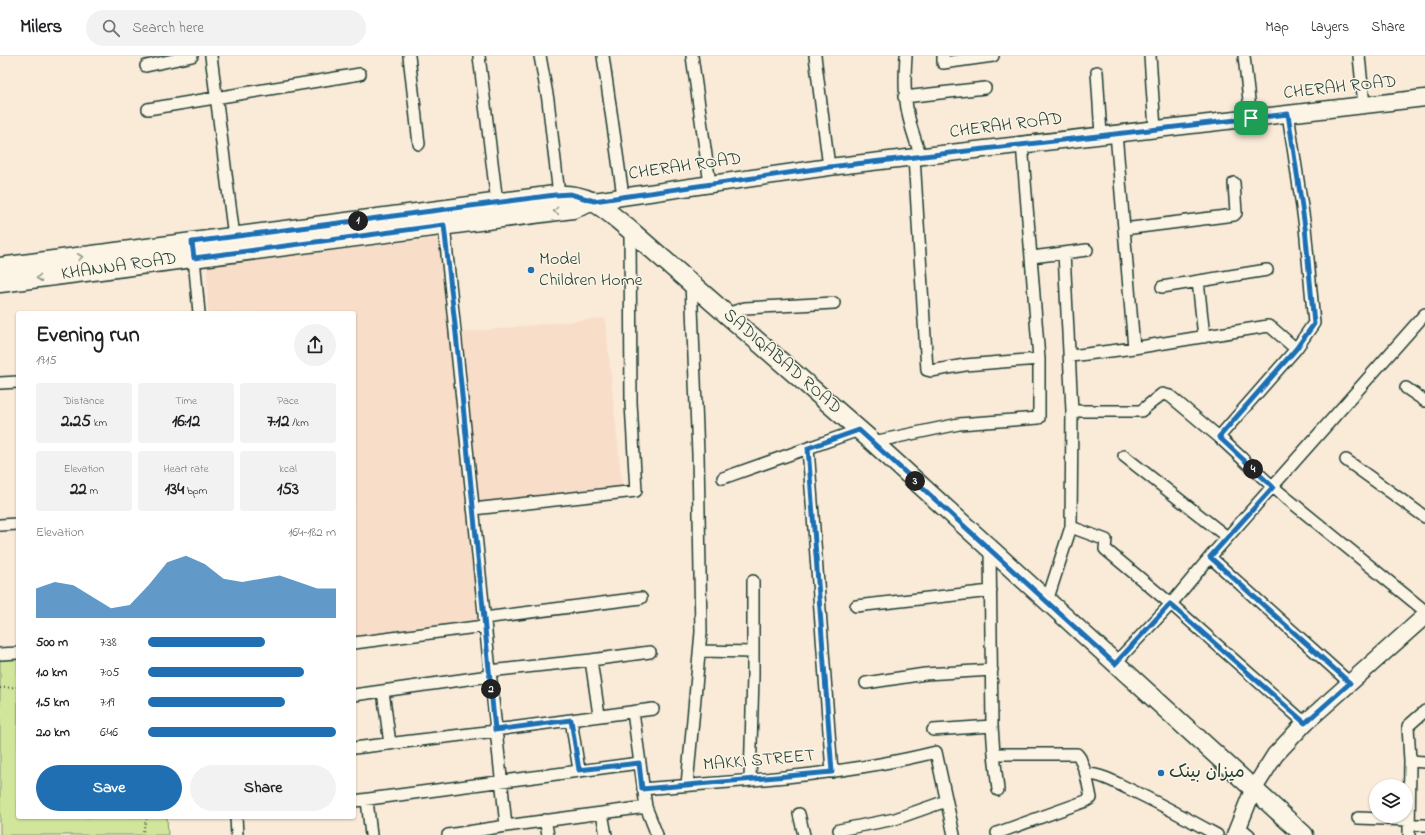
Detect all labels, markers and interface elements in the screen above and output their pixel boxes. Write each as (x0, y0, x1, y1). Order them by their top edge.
search box (86, 10, 366, 46)
text: Milers (20, 14, 62, 41)
icon: search (100, 17, 122, 39)
text: Search here (132, 17, 204, 39)
text: Map (1265, 17, 1289, 38)
text: Layers (1311, 17, 1349, 38)
text: Share (1371, 17, 1405, 38)
street label: CHERAH ROAD (1282, 69, 1398, 107)
pin (1234, 101, 1268, 135)
street label: CHERAH ROAD (948, 106, 1064, 146)
icon: arrive (1240, 107, 1262, 129)
street label: CHERAH ROAD (627, 146, 743, 188)
one-way arrow (553, 206, 559, 215)
pin: 1 (348, 211, 368, 231)
text: 1 (356, 213, 360, 229)
street label: KHANNA ROAD (60, 246, 178, 288)
place label: Model Children Home (539, 247, 644, 294)
one-way arrow (77, 253, 83, 262)
marker: Model Children Home (526, 265, 536, 275)
one-way arrow (36, 273, 42, 282)
street label: SADIQABAD ROAD (717, 303, 847, 421)
text: Evening run (36, 320, 140, 352)
button: share (294, 324, 336, 366)
text: 19:15 (36, 351, 57, 370)
text: Distance (64, 393, 104, 409)
text: Time (175, 393, 197, 409)
text: Pace (277, 393, 299, 409)
text: 2.25 (61, 409, 91, 434)
text: 16:12 (172, 409, 200, 434)
text: 7:12 (267, 409, 289, 434)
text: km (91, 415, 107, 431)
text: /km (289, 415, 309, 431)
pin: 4 (1243, 459, 1263, 479)
text: Elevation (64, 461, 104, 477)
text: Heart rate (163, 461, 209, 477)
text: kcal (279, 461, 297, 477)
text: 4 (1251, 461, 1255, 477)
pin: 3 (905, 471, 925, 491)
text: 3 (913, 473, 917, 489)
text: 22 (70, 477, 87, 502)
text: 134 (165, 477, 184, 502)
text: 153 (277, 477, 299, 502)
text: m (87, 483, 98, 499)
text: bpm (184, 483, 207, 499)
text: Elevation (36, 523, 84, 542)
text: 164–182 m (288, 523, 336, 542)
text: 500 m (36, 633, 68, 652)
text: 7:38 (100, 633, 117, 652)
text: 1.0 km (36, 663, 67, 682)
text: 7:05 (100, 663, 120, 682)
pin: 2 (481, 679, 501, 699)
text: 2 (488, 681, 494, 697)
text: 1.5 km (36, 693, 69, 712)
text: 7:19 (100, 693, 115, 712)
text: 2.0 km (36, 723, 70, 742)
text: 6:46 (100, 723, 118, 742)
street label: MAKKI STREET (702, 743, 816, 779)
place label: میزان بینک (1169, 760, 1245, 786)
button: Save (36, 765, 182, 811)
button: Share (190, 765, 336, 811)
marker: میزان بینک (1156, 768, 1166, 778)
map controls (1369, 779, 1413, 823)
button: layers (1369, 779, 1413, 823)

